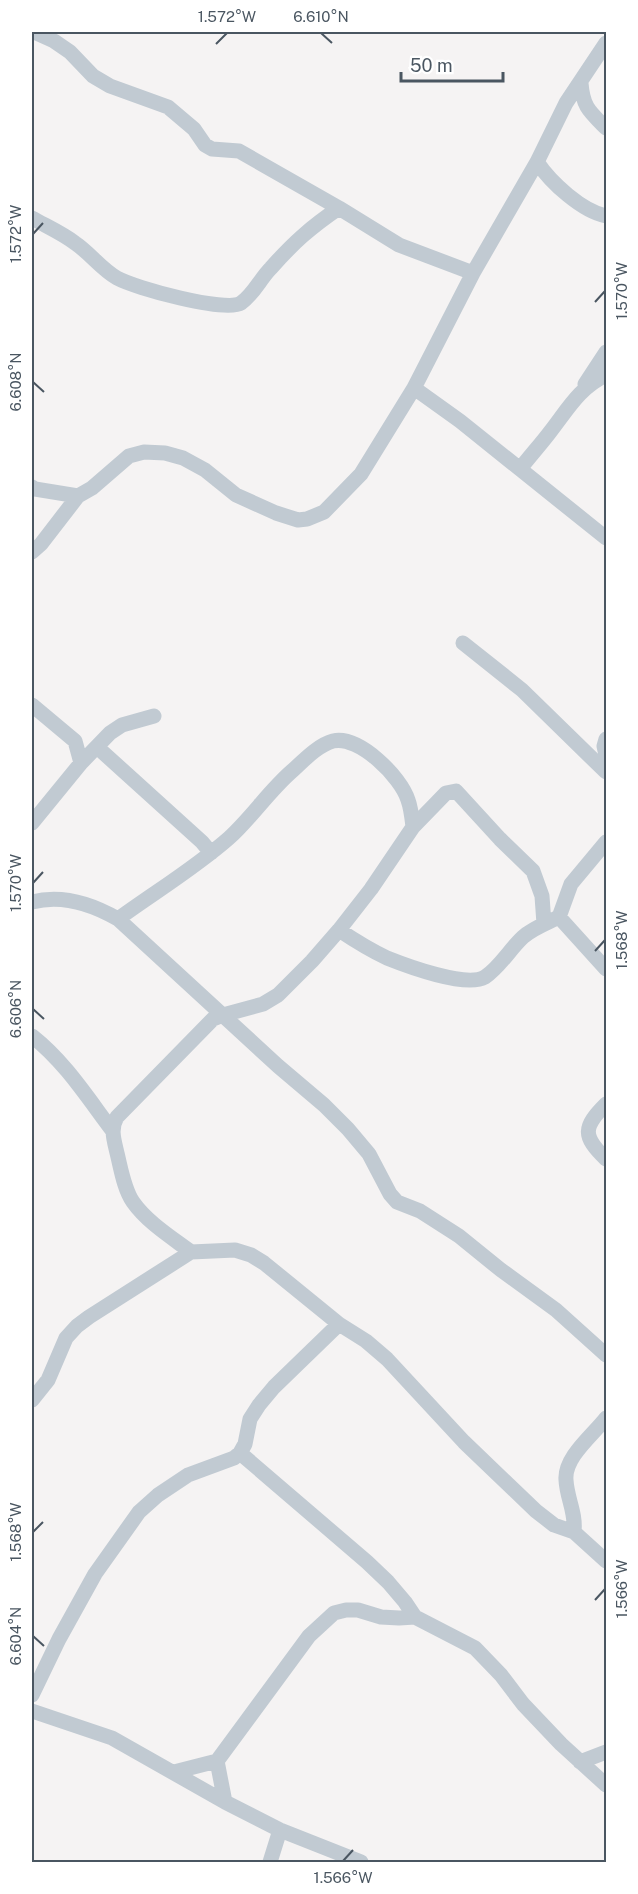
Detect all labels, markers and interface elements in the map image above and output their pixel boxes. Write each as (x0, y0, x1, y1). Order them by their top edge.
text: 1.572°W (198, 8, 256, 25)
text: 6.610°N (293, 8, 349, 25)
scale bar (401, 45, 503, 83)
text: 50 m (410, 55, 453, 76)
text: 1.572°W (7, 205, 24, 263)
text: 1.570°W (613, 262, 630, 320)
text: 6.608°N (7, 352, 24, 412)
text: 1.570°W (7, 854, 24, 912)
text: 1.568°W (613, 910, 630, 970)
text: 6.606°N (7, 980, 24, 1038)
text: 1.568°W (7, 1502, 24, 1562)
text: 1.566°W (613, 1560, 630, 1618)
text: 6.604°N (7, 1607, 24, 1665)
text: 1.566°W (314, 1869, 372, 1886)

